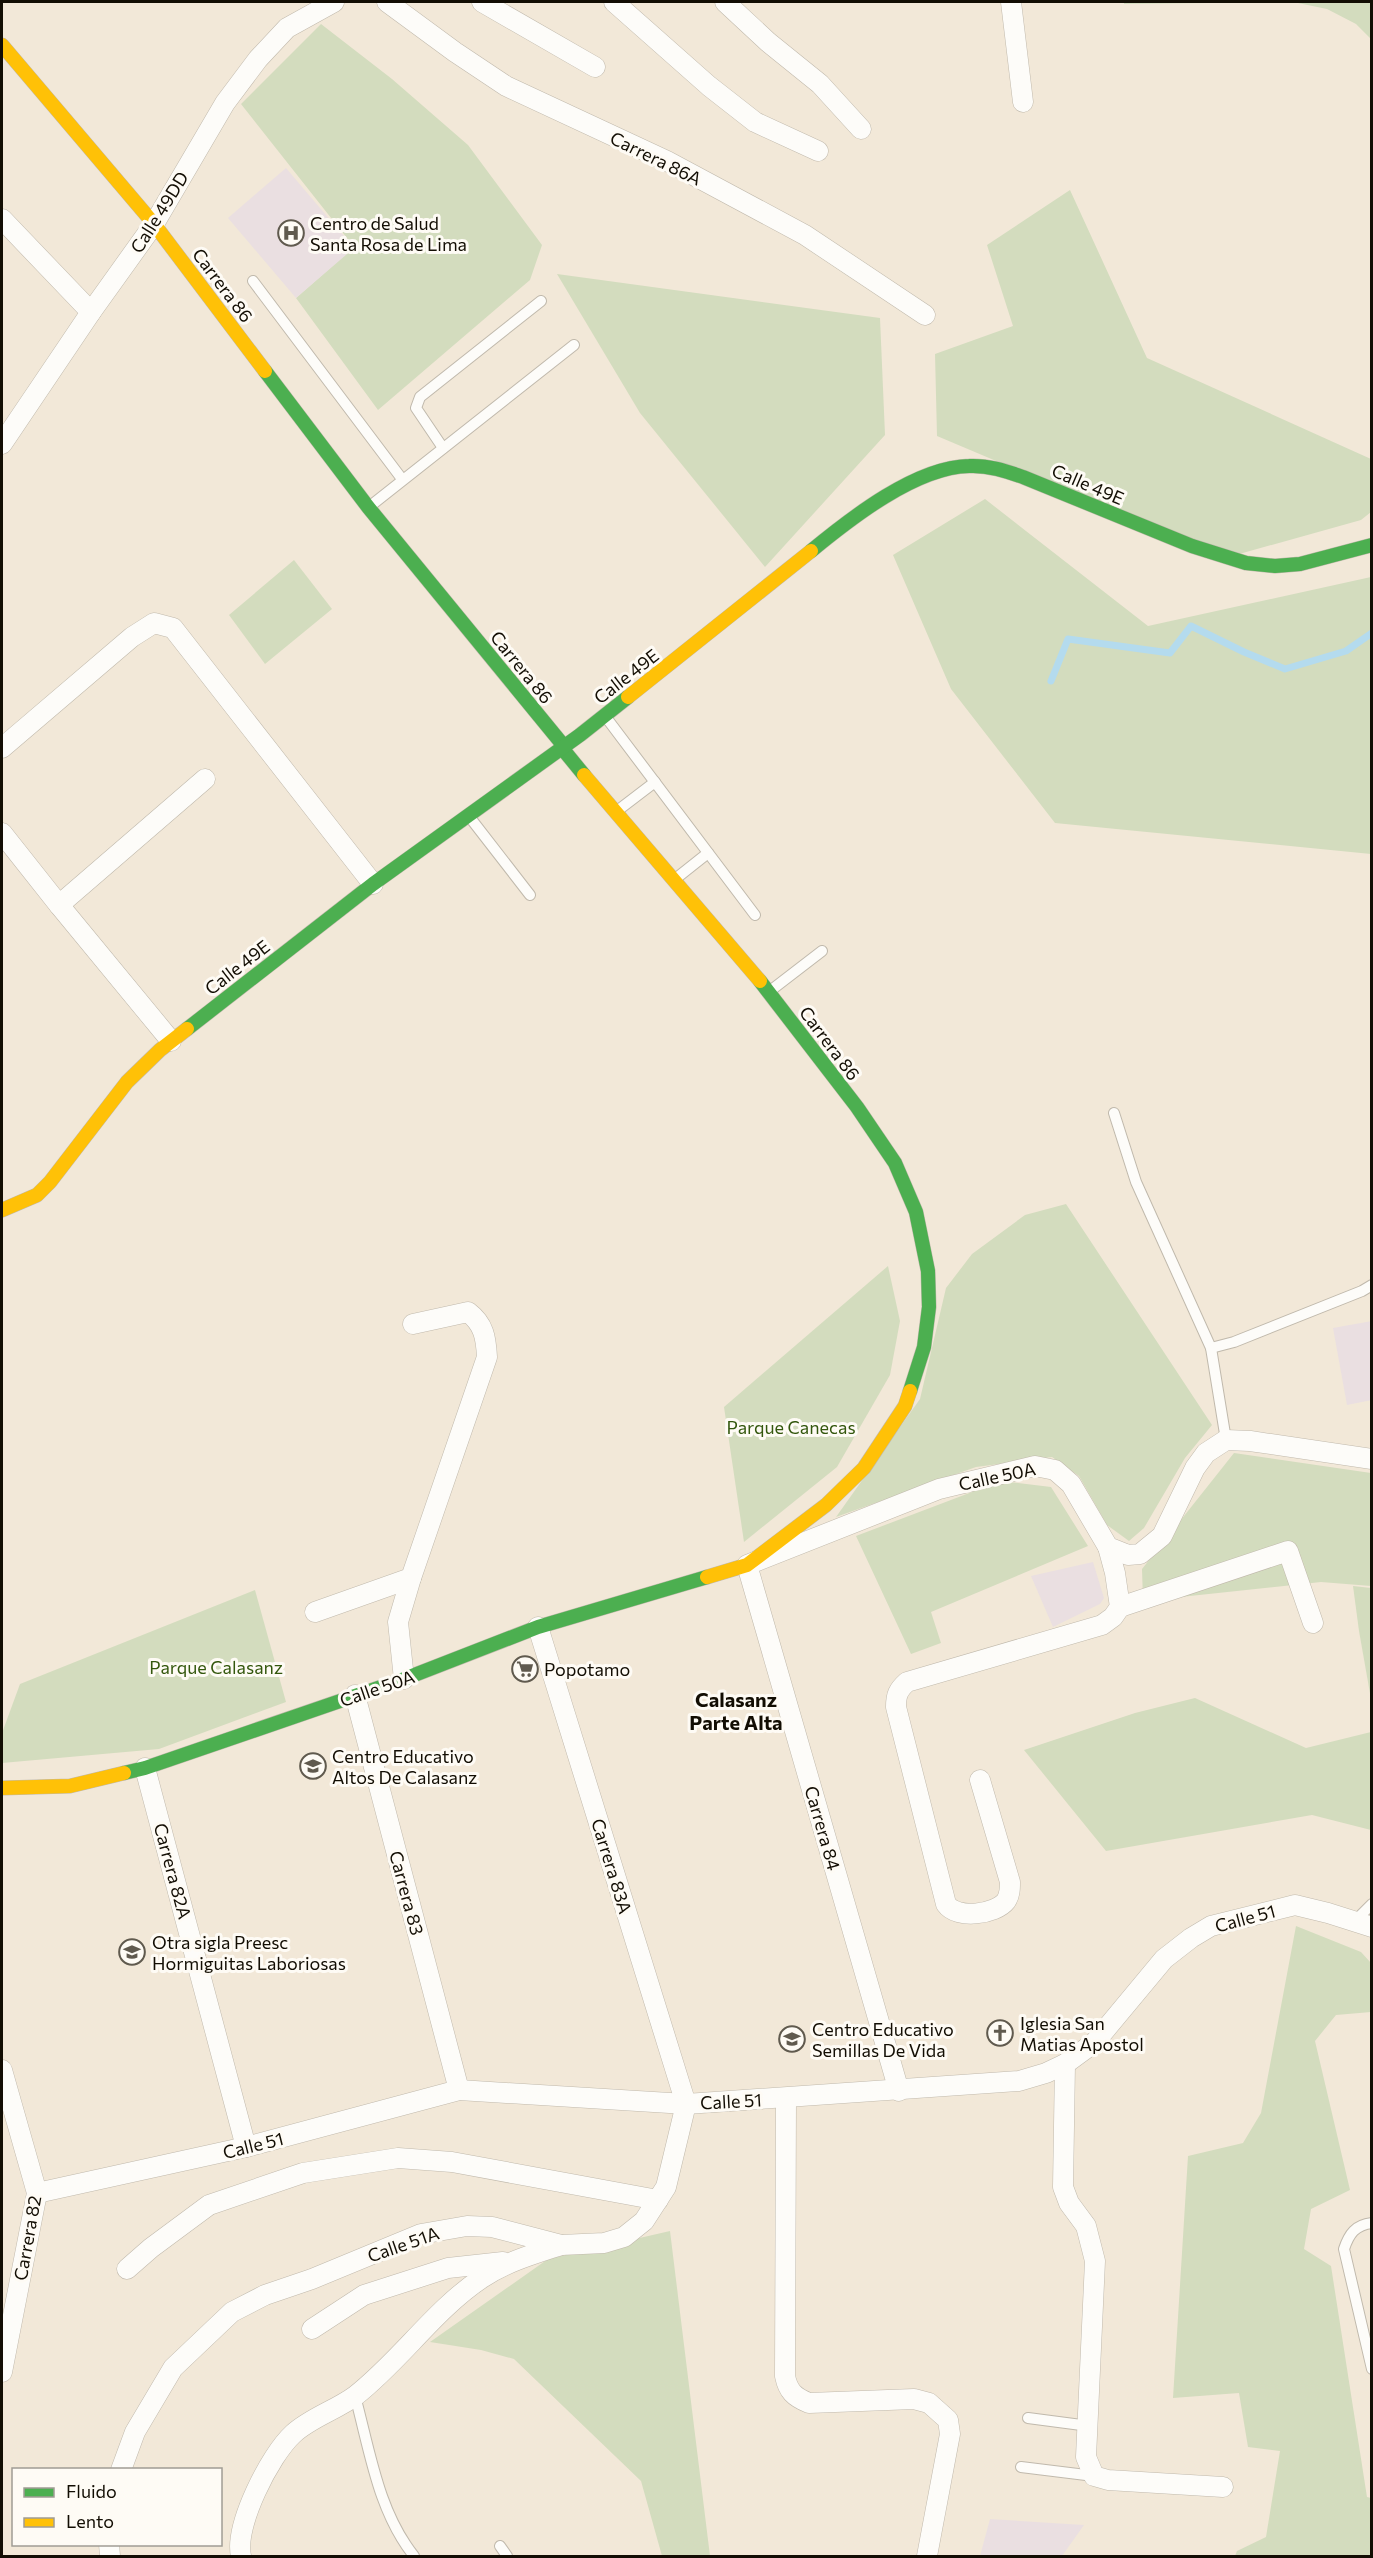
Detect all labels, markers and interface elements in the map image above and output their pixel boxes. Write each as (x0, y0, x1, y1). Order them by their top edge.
street label: Carrera 86A (607, 126, 705, 190)
street label: Calle 49DD (125, 167, 193, 257)
place label: Centro de Salud Santa Rosa de Lima (310, 212, 467, 255)
hospital icon: Centro de Salud Santa Rosa de Lima (276, 218, 306, 248)
street label: Carrera 86 (188, 244, 258, 326)
street label: Calle 49E (1049, 459, 1127, 509)
street label: Carrera 86 (486, 626, 558, 708)
street label: Calle 49E (589, 644, 663, 708)
street label: Calle 49E (200, 935, 274, 999)
street label: Carrera 86 (795, 1002, 865, 1084)
park label: Parque Canecas (726, 1416, 856, 1438)
street label: Calle 50A (957, 1457, 1037, 1495)
supermarket icon: Popotamo (510, 1654, 540, 1684)
park label: Parque Calasanz (149, 1656, 283, 1678)
place label: Popotamo (544, 1658, 630, 1680)
street label: Calle 50A (337, 1665, 417, 1711)
district label: Calasanz Parte Alta (689, 1687, 783, 1734)
place label: Centro Educativo Altos De Calasanz (332, 1745, 477, 1788)
school or university icon: Centro Educativo Altos De Calasanz (298, 1751, 328, 1781)
street label: Carrera 84 (800, 1783, 846, 1873)
street label: Carrera 83A (587, 1816, 637, 1916)
street label: Carrera 82A (150, 1821, 196, 1921)
street label: Carrera 83 (385, 1848, 429, 1938)
street label: Calle 51 (1212, 1899, 1278, 1937)
place label: Otra sigla Preesc Hormiguitas Laboriosas (152, 1931, 346, 1974)
school or university icon: Otra sigla Preesc Hormiguitas Laboriosas (117, 1937, 147, 1967)
place label: Iglesia San Matias Apostol (1020, 2012, 1144, 2055)
place label: Centro Educativo Semillas De Vida (812, 2018, 954, 2061)
church icon: Iglesia San Matias Apostol (985, 2018, 1015, 2048)
school or university icon: Centro Educativo Semillas De Vida (777, 2024, 807, 2054)
street label: Calle 51 (700, 2088, 762, 2114)
street label: Calle 51 (220, 2127, 286, 2163)
street label: Carrera 82 (9, 2194, 45, 2282)
street label: Calle 51A (364, 2222, 442, 2266)
legend (12, 2468, 222, 2546)
text: Fluido (66, 2480, 117, 2502)
text: Lento (66, 2510, 114, 2532)

